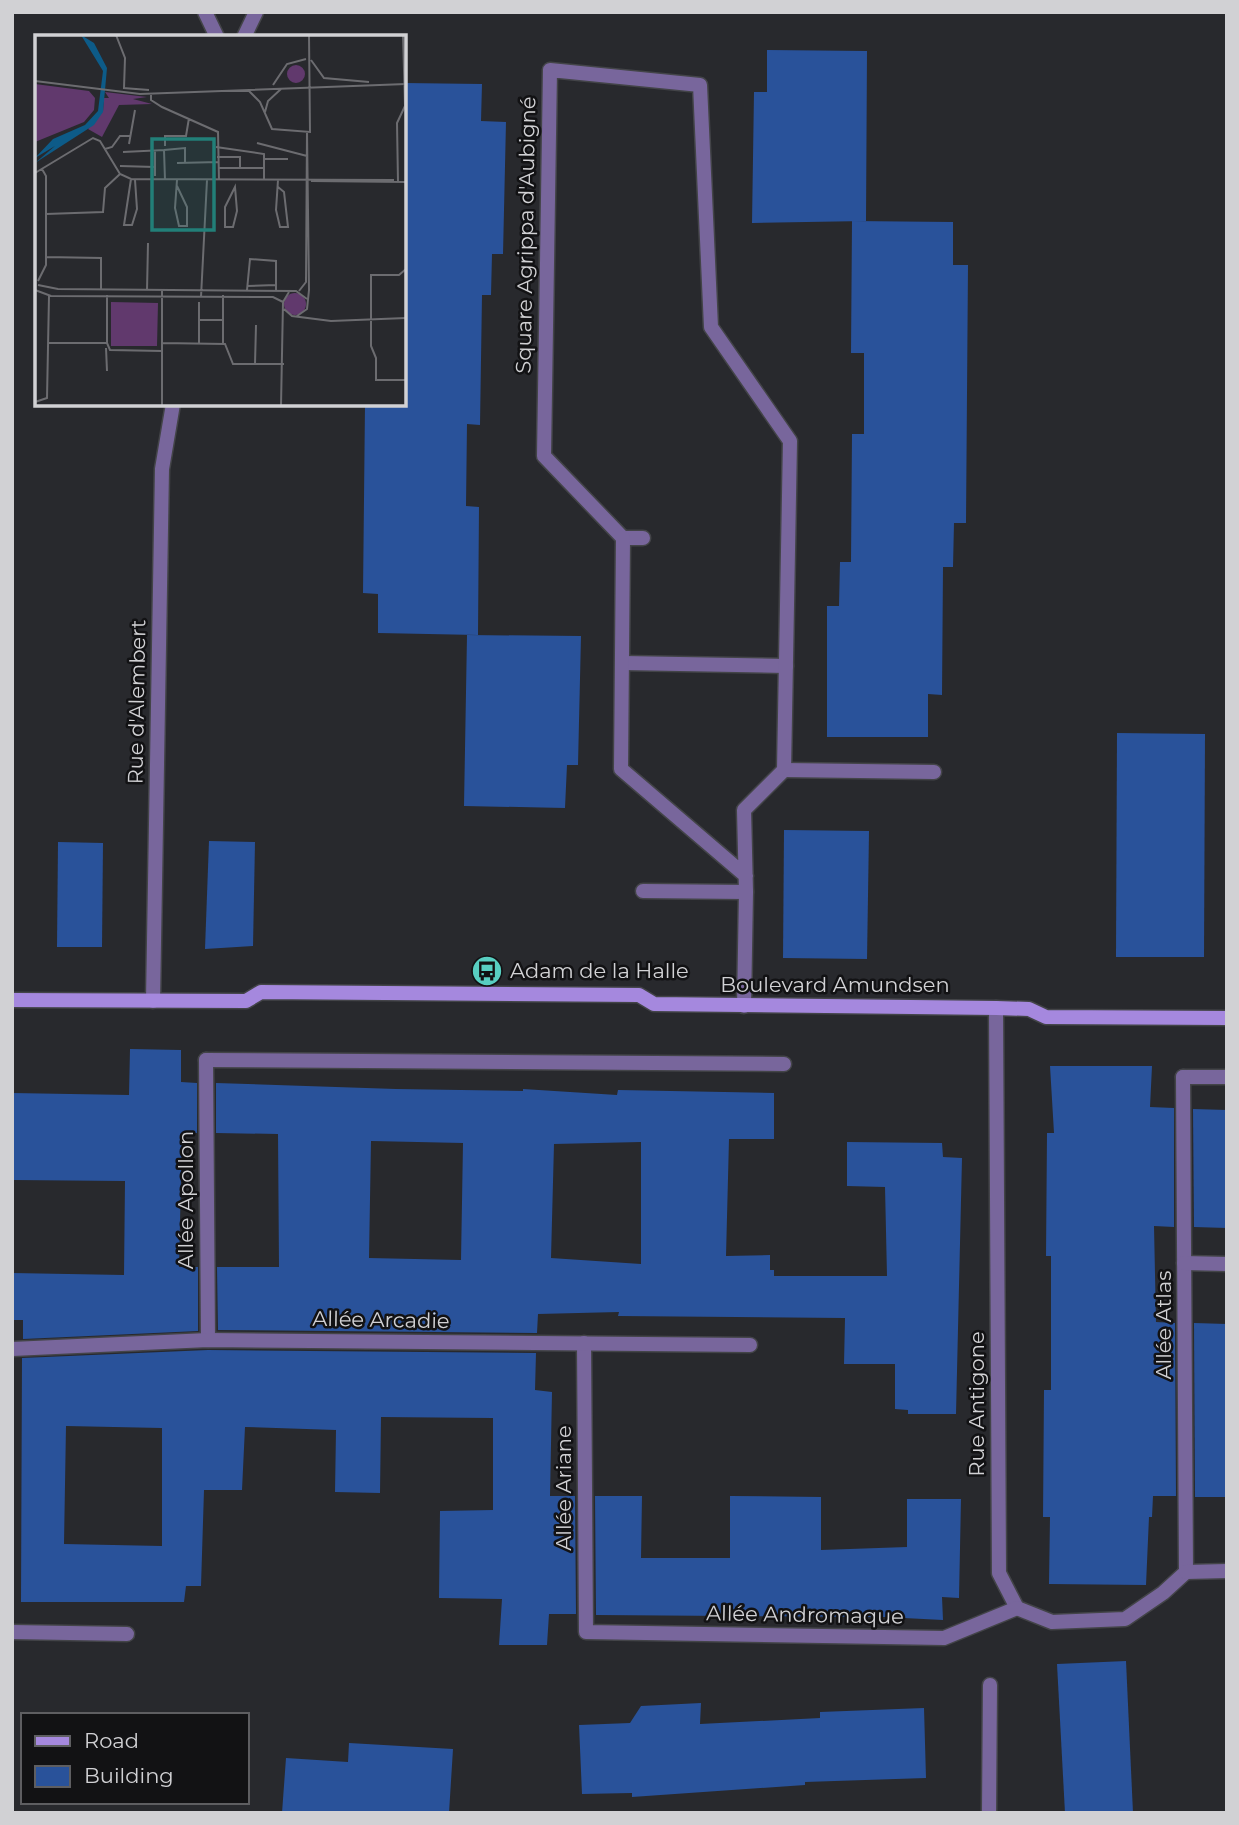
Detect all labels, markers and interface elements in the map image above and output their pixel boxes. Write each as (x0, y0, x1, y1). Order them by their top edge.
inset map (35, 35, 406, 406)
street label: Square Agrippa d'Aubigné (511, 96, 540, 374)
street label: Rue d'Alembert (123, 619, 150, 785)
bus stop icon: Adam de la Halle (470, 954, 504, 988)
place label: Adam de la Halle (510, 958, 689, 983)
street label: Boulevard Amundsen (720, 972, 950, 997)
street label: Allée Apollon (173, 1131, 198, 1269)
street label: Allée Atlas (1151, 1271, 1176, 1380)
street label: Allée Arcadie (312, 1306, 450, 1333)
street label: Rue Antigone (964, 1331, 989, 1477)
street label: Allée Ariane (551, 1425, 576, 1551)
street label: Allée Andromaque (706, 1600, 904, 1629)
legend (21, 1713, 248, 1804)
text: Road (84, 1728, 139, 1753)
text: Building (84, 1763, 174, 1788)

